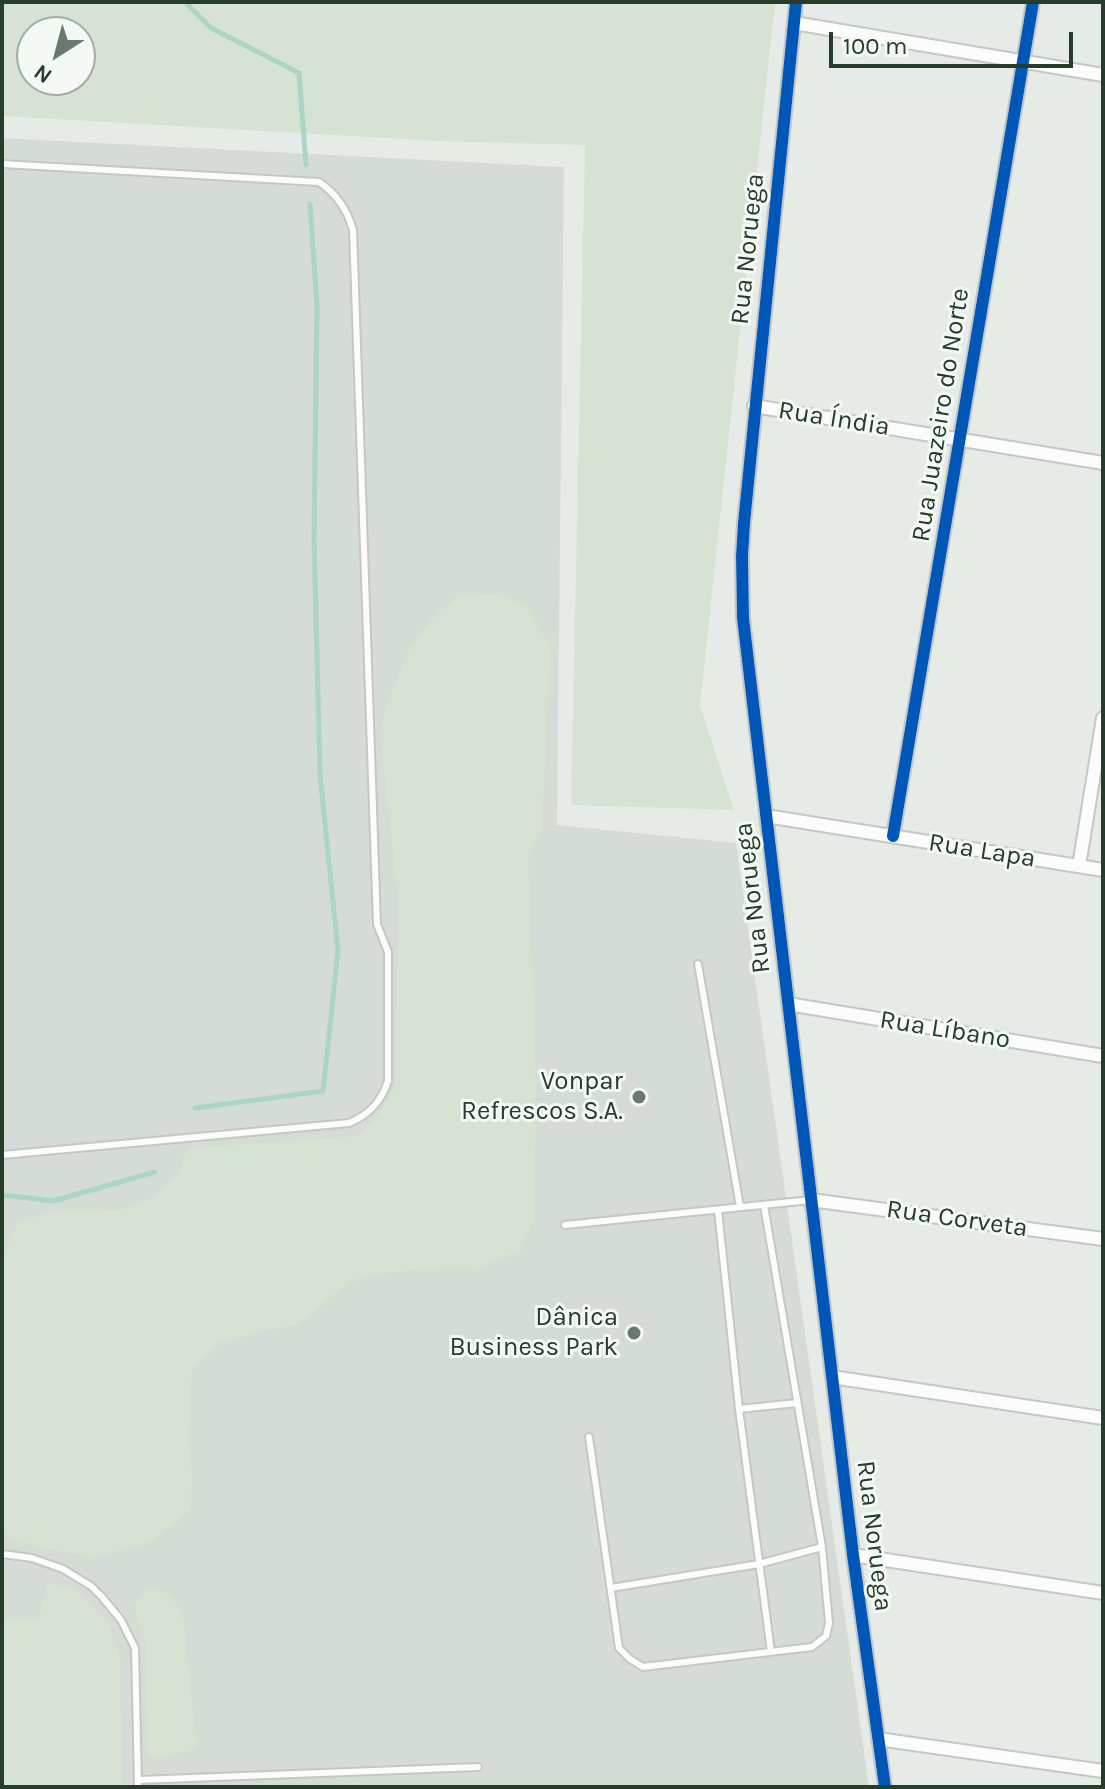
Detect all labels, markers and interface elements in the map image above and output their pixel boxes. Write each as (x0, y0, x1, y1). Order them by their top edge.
north arrow (16, 16, 96, 96)
scale bar (833, 16, 1077, 66)
text: 100 m (843, 32, 908, 60)
text: N (29, 59, 57, 89)
street label: Rua Noruega (725, 172, 771, 326)
street label: Rua Juazeiro do Norte (906, 286, 976, 544)
street label: Rua Índia (776, 395, 892, 443)
street label: Rua Noruega (728, 821, 778, 975)
street label: Rua Lapa (926, 827, 1038, 875)
street label: Rua Líbano (878, 1004, 1012, 1056)
place label: Vonpar Refrescos S.A. (461, 1066, 623, 1128)
marker: Vonpar Refrescos S.A. (630, 1088, 648, 1106)
street label: Rua Corveta (884, 1194, 1030, 1244)
place label: Dânica Business Park (449, 1302, 618, 1364)
marker: Dânica Business Park (625, 1324, 643, 1342)
street label: Rua Noruega (849, 1459, 899, 1613)

